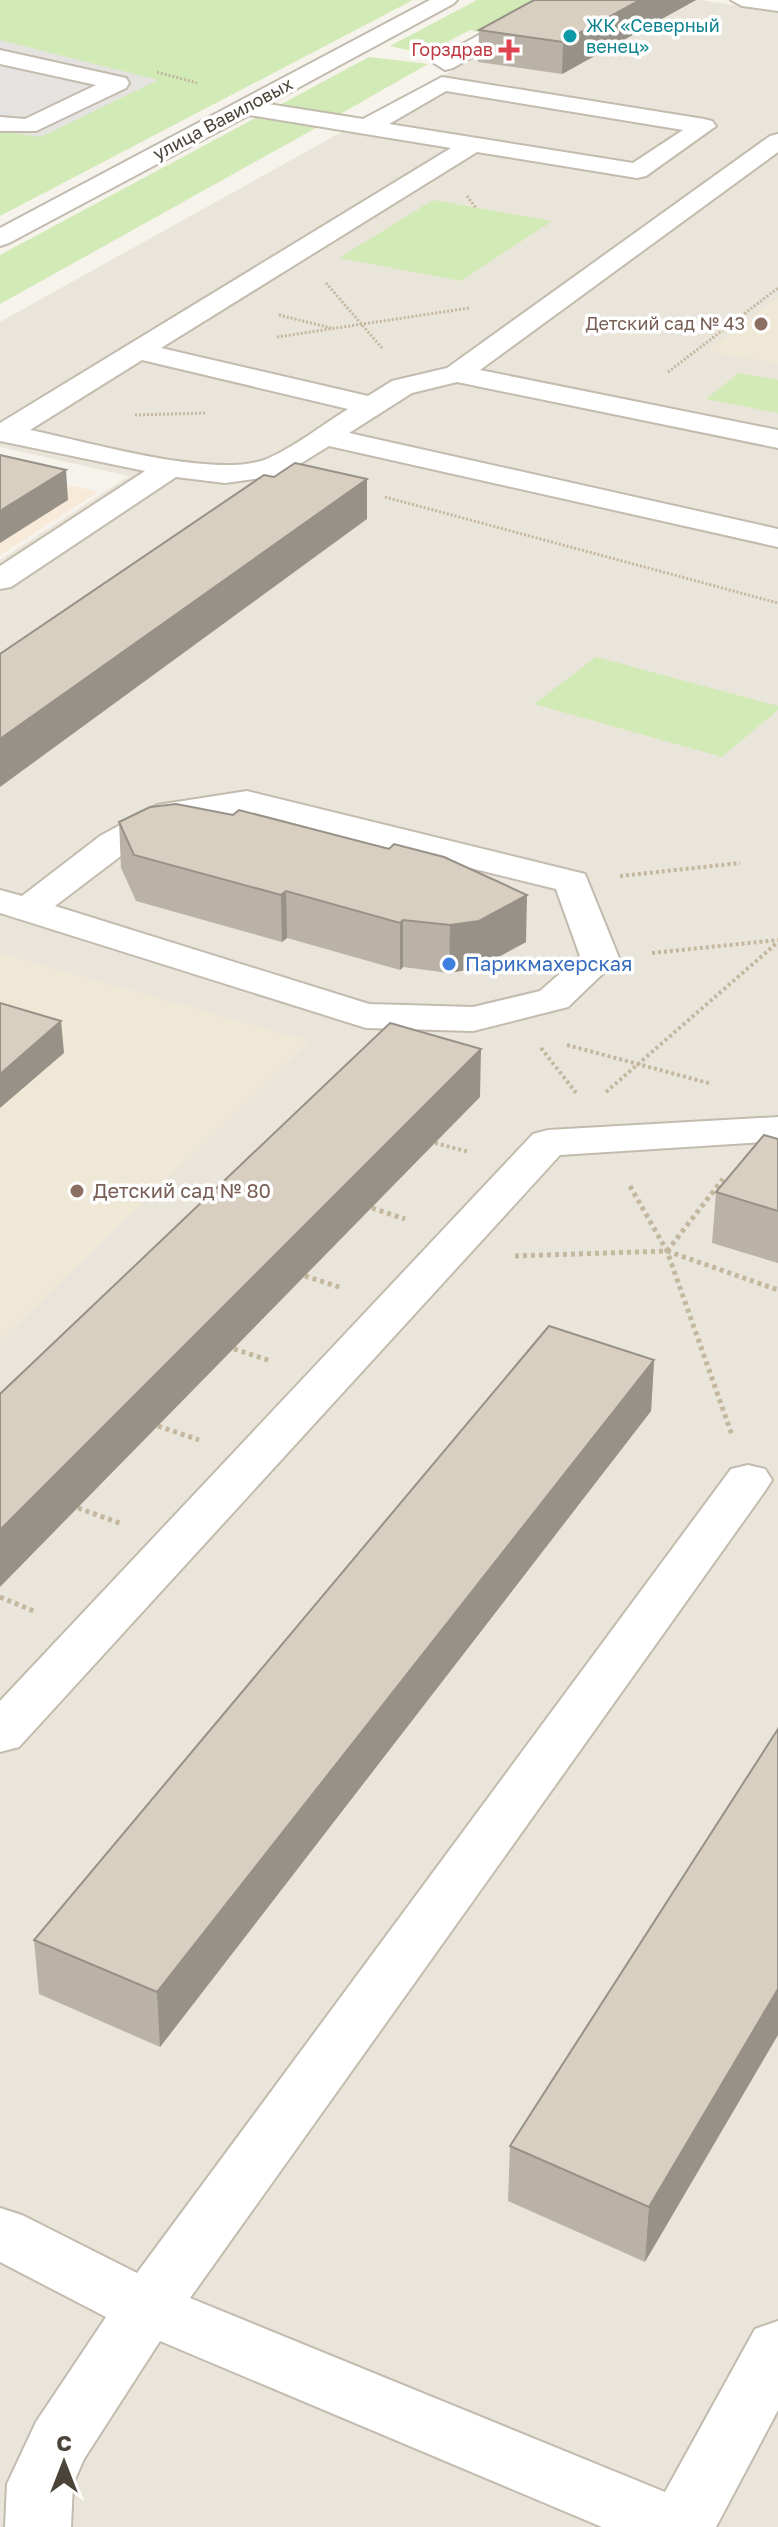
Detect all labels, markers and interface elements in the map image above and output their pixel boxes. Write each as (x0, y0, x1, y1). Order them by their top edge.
place label: ЖК «Северный венец» (586, 14, 720, 57)
marker: ЖК «Северный венец» (561, 27, 579, 45)
place label: Горздрав (411, 38, 493, 60)
marker: Горздрав (500, 41, 518, 59)
street label: улица Вавиловых (149, 72, 296, 164)
place label: Детский сад № 43 (585, 312, 745, 334)
marker: Детский сад № 43 (752, 315, 770, 333)
place label: Парикмахерская (465, 951, 632, 975)
marker: Парикмахерская (440, 955, 458, 973)
place label: Детский сад № 80 (93, 1178, 271, 1202)
marker: Детский сад № 80 (68, 1182, 86, 1200)
north arrow (24, 2423, 104, 2503)
text: С (56, 2429, 72, 2456)

